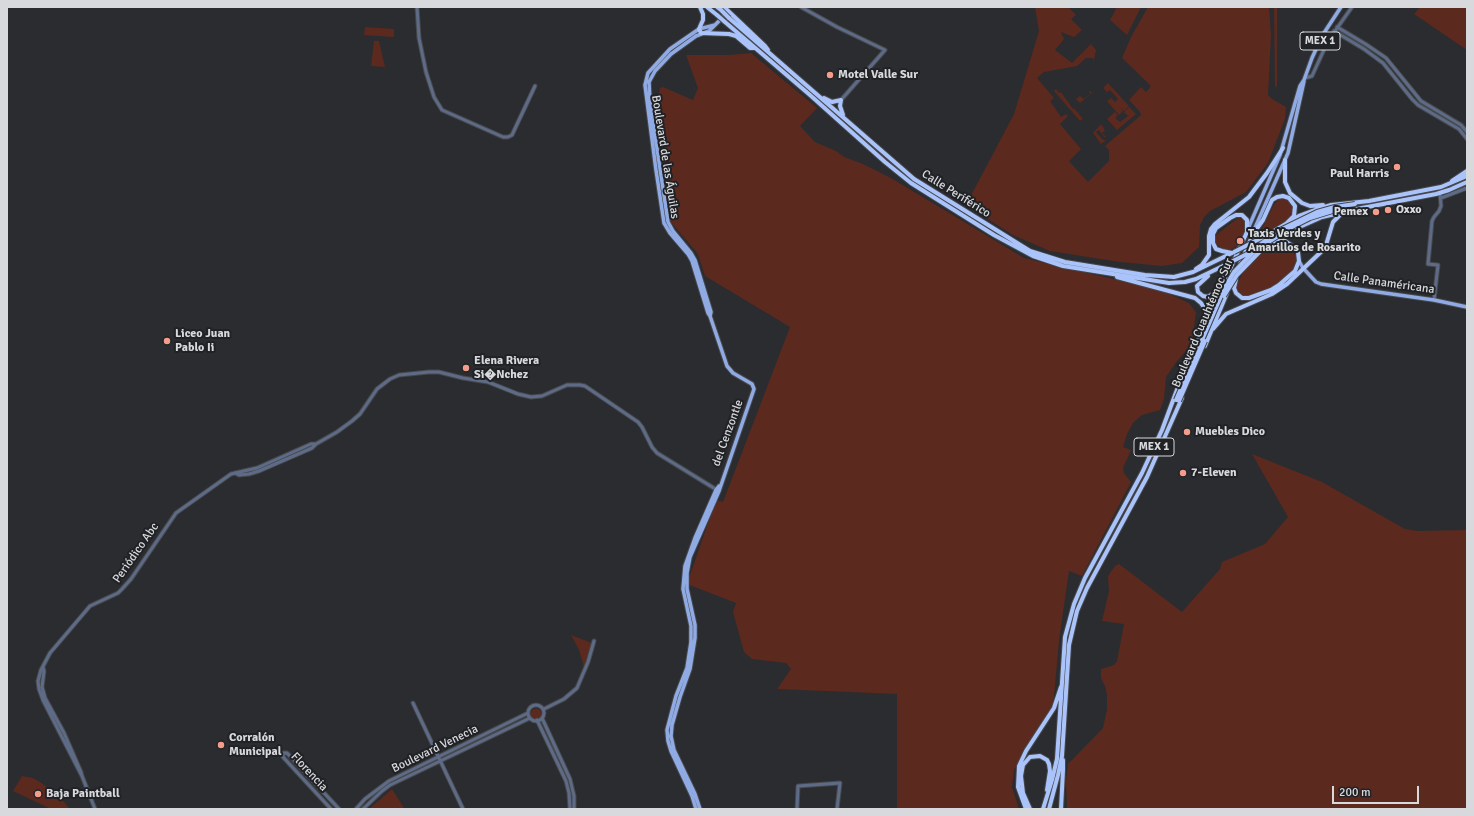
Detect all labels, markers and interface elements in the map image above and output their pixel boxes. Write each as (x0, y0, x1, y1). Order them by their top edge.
road number: MEX 1 (1300, 32, 1340, 50)
place label: Motel Valle Sur (838, 68, 918, 82)
marker: Motel Valle Sur (825, 70, 835, 80)
street label: Boulevard de las Águilas (648, 94, 682, 220)
place label: Rotario Paul Harris (1330, 153, 1389, 181)
marker: Rotario Paul Harris (1392, 162, 1402, 172)
street label: Calle Periférico (919, 167, 993, 221)
place label: Oxxo (1396, 203, 1422, 217)
place label: Pemex (1334, 205, 1368, 219)
marker: Oxxo (1383, 205, 1393, 215)
marker: Pemex (1371, 207, 1381, 217)
place label: Taxis Verdes y Amarillos de Rosarito (1248, 227, 1361, 255)
marker: Taxis Verdes y Amarillos de Rosarito (1235, 236, 1245, 246)
street label: Boulevard Cuauhtémoc Sur (1169, 256, 1237, 390)
street label: Calle Panaméricana (1333, 269, 1435, 297)
place label: Liceo Juan Pablo Ii (175, 327, 230, 355)
marker: Liceo Juan Pablo Ii (162, 336, 172, 346)
place label: Elena Rivera Si�Nchez (474, 354, 539, 382)
marker: Elena Rivera Si�Nchez (461, 363, 471, 373)
street label: del Cenzontle (709, 398, 747, 468)
place label: Muebles Dico (1195, 425, 1265, 439)
marker: Muebles Dico (1182, 427, 1192, 437)
road number: MEX 1 (1134, 438, 1174, 456)
place label: 7-Eleven (1191, 466, 1237, 480)
marker: 7-Eleven (1178, 468, 1188, 478)
street label: Periódico Abc (110, 520, 162, 586)
street label: Boulevard Venecia (390, 722, 480, 776)
place label: Corralón Municipal (229, 731, 281, 759)
marker: Corralón Municipal (216, 740, 226, 750)
street label: Florencia (287, 750, 331, 794)
scale bar (1334, 778, 1421, 804)
text: 200 m (1339, 785, 1371, 800)
place label: Baja Paintball (46, 787, 120, 801)
marker: Baja Paintball (33, 789, 43, 799)

